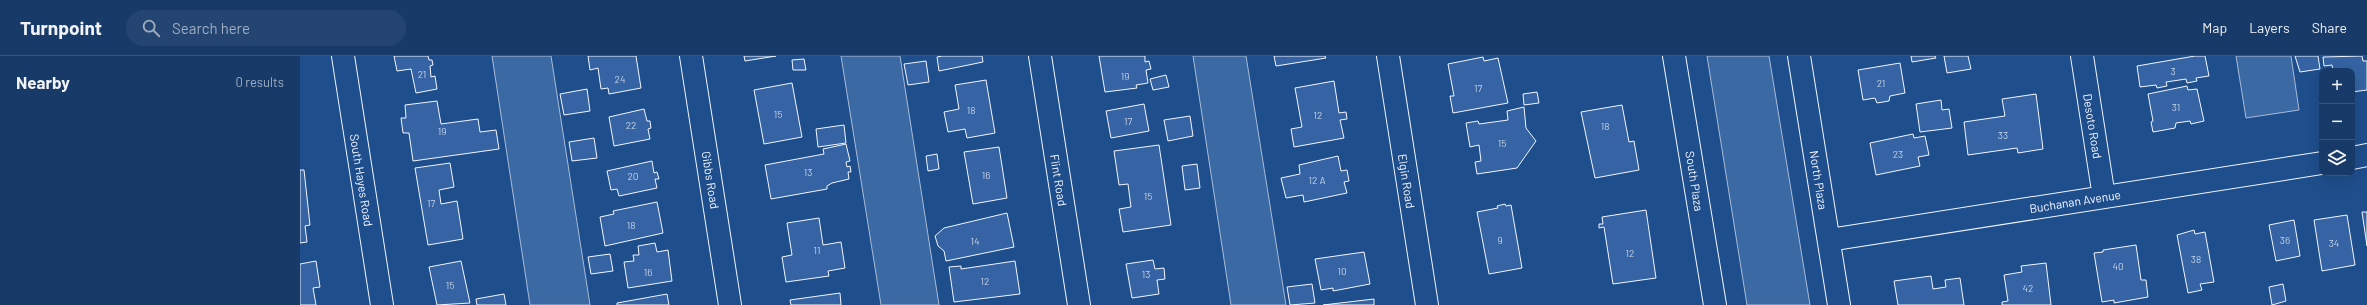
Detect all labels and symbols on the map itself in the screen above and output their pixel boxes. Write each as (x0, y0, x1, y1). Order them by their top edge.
house number: 3 (2170, 65, 2176, 77)
house number: 21 (418, 68, 426, 80)
house number: 19 (1121, 70, 1129, 82)
house number: 24 (615, 73, 625, 85)
house number: 21 (1877, 77, 1885, 89)
house number: 17 (1474, 82, 1482, 94)
street label: Desoto Road (2081, 93, 2105, 159)
house number: 31 (2172, 101, 2180, 113)
house number: 18 (967, 104, 975, 116)
house number: 15 (774, 108, 782, 120)
house number: 12 (1314, 109, 1322, 121)
house number: 17 (1124, 115, 1132, 127)
house number: 22 (626, 119, 636, 131)
house number: 18 (1601, 120, 1609, 132)
house number: 19 (438, 125, 446, 137)
house number: 33 (1998, 129, 2008, 141)
street label: South Hayes Road (348, 133, 376, 227)
house number: 15 (1498, 137, 1506, 149)
house number: 23 (1893, 148, 1903, 160)
street label: North Plaza (1807, 149, 1831, 211)
street label: Gibbs Road (700, 150, 722, 210)
street label: South Plaza (1683, 150, 1707, 212)
street label: Flint Road (1048, 153, 1070, 207)
street label: Elgin Road (1396, 153, 1418, 209)
house number: 13 (804, 166, 812, 178)
house number: 16 (982, 169, 990, 181)
house number: 20 (627, 170, 639, 182)
house number: 12 A (1309, 174, 1325, 186)
street label: Buchanan Avenue (2028, 187, 2122, 215)
house number: 15 (1144, 190, 1152, 202)
house number: 17 (427, 197, 435, 209)
house number: 18 (627, 219, 635, 231)
house number: 9 (1497, 234, 1503, 246)
house number: 36 (2280, 234, 2290, 246)
house number: 14 (970, 235, 980, 247)
house number: 34 (2329, 237, 2339, 249)
house number: 11 (813, 244, 821, 256)
house number: 12 (1626, 247, 1634, 259)
house number: 38 (2191, 253, 2201, 265)
house number: 40 (2112, 260, 2124, 272)
house number: 10 (1337, 265, 1347, 277)
house number: 16 (644, 266, 652, 278)
house number: 13 (1142, 268, 1150, 280)
house number: 12 (981, 275, 989, 287)
house number: 15 (446, 279, 454, 291)
house number: 42 (2023, 282, 2033, 294)

